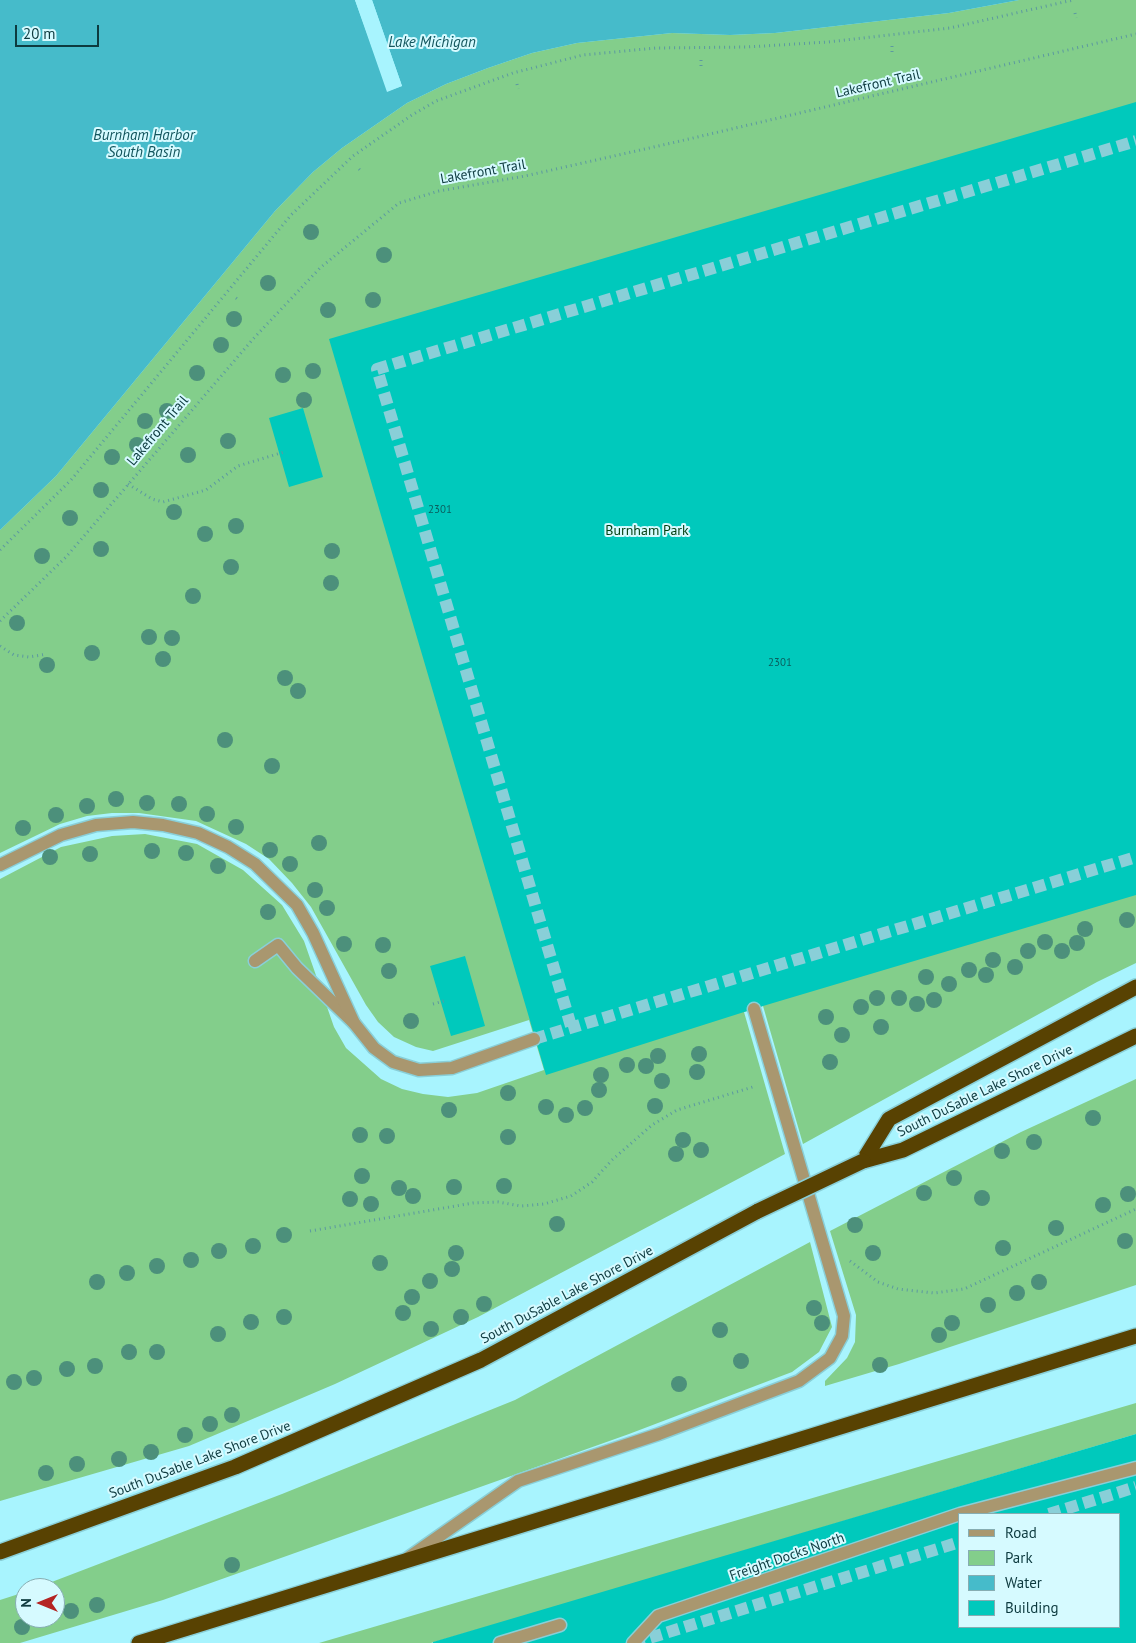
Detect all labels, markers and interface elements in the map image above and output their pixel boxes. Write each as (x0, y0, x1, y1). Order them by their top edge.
scale bar (18, 15, 101, 47)
text: 20 m (23, 24, 56, 43)
water label: Lake Michigan (388, 34, 476, 52)
street label: Lakefront Trail (834, 66, 922, 102)
water label: Burnham Harbor South Basin (93, 127, 195, 162)
street label: Lakefront Trail (439, 156, 527, 188)
street label: Lakefront Trail (124, 393, 192, 469)
house number: 2301 (428, 503, 452, 517)
park label: Burnham Park (605, 523, 689, 539)
house number: 2301 (768, 656, 792, 670)
street label: South DuSable Lake Shore Drive (895, 1041, 1075, 1141)
street label: South DuSable Lake Shore Drive (478, 1242, 656, 1348)
street label: South DuSable Lake Shore Drive (107, 1418, 293, 1502)
legend (958, 1513, 1121, 1628)
text: Road (1005, 1523, 1037, 1542)
street label: Freight Docks North (727, 1529, 847, 1585)
text: Park (1005, 1548, 1033, 1567)
text: Water (1005, 1573, 1042, 1592)
north arrow (15, 1578, 65, 1628)
text: N (17, 1598, 35, 1608)
text: Building (1005, 1598, 1059, 1617)

